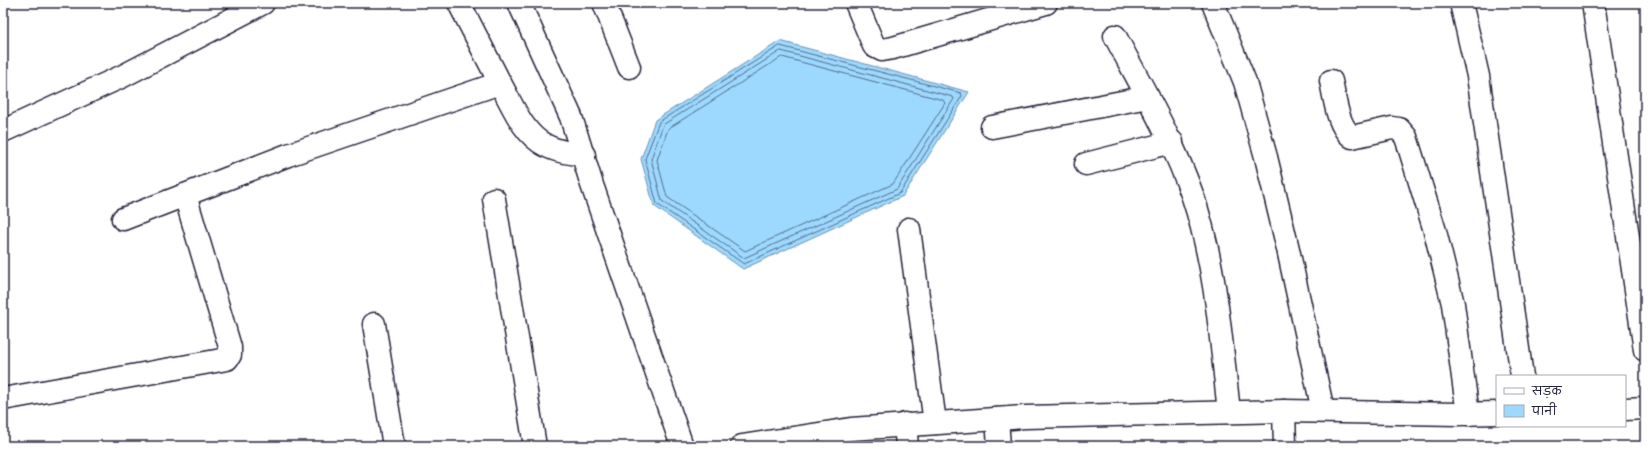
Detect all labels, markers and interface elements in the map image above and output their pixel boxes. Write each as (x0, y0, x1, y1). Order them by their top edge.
legend (1496, 375, 1626, 427)
text: सड़क (1531, 382, 1563, 399)
text: पानी (1531, 402, 1557, 419)

